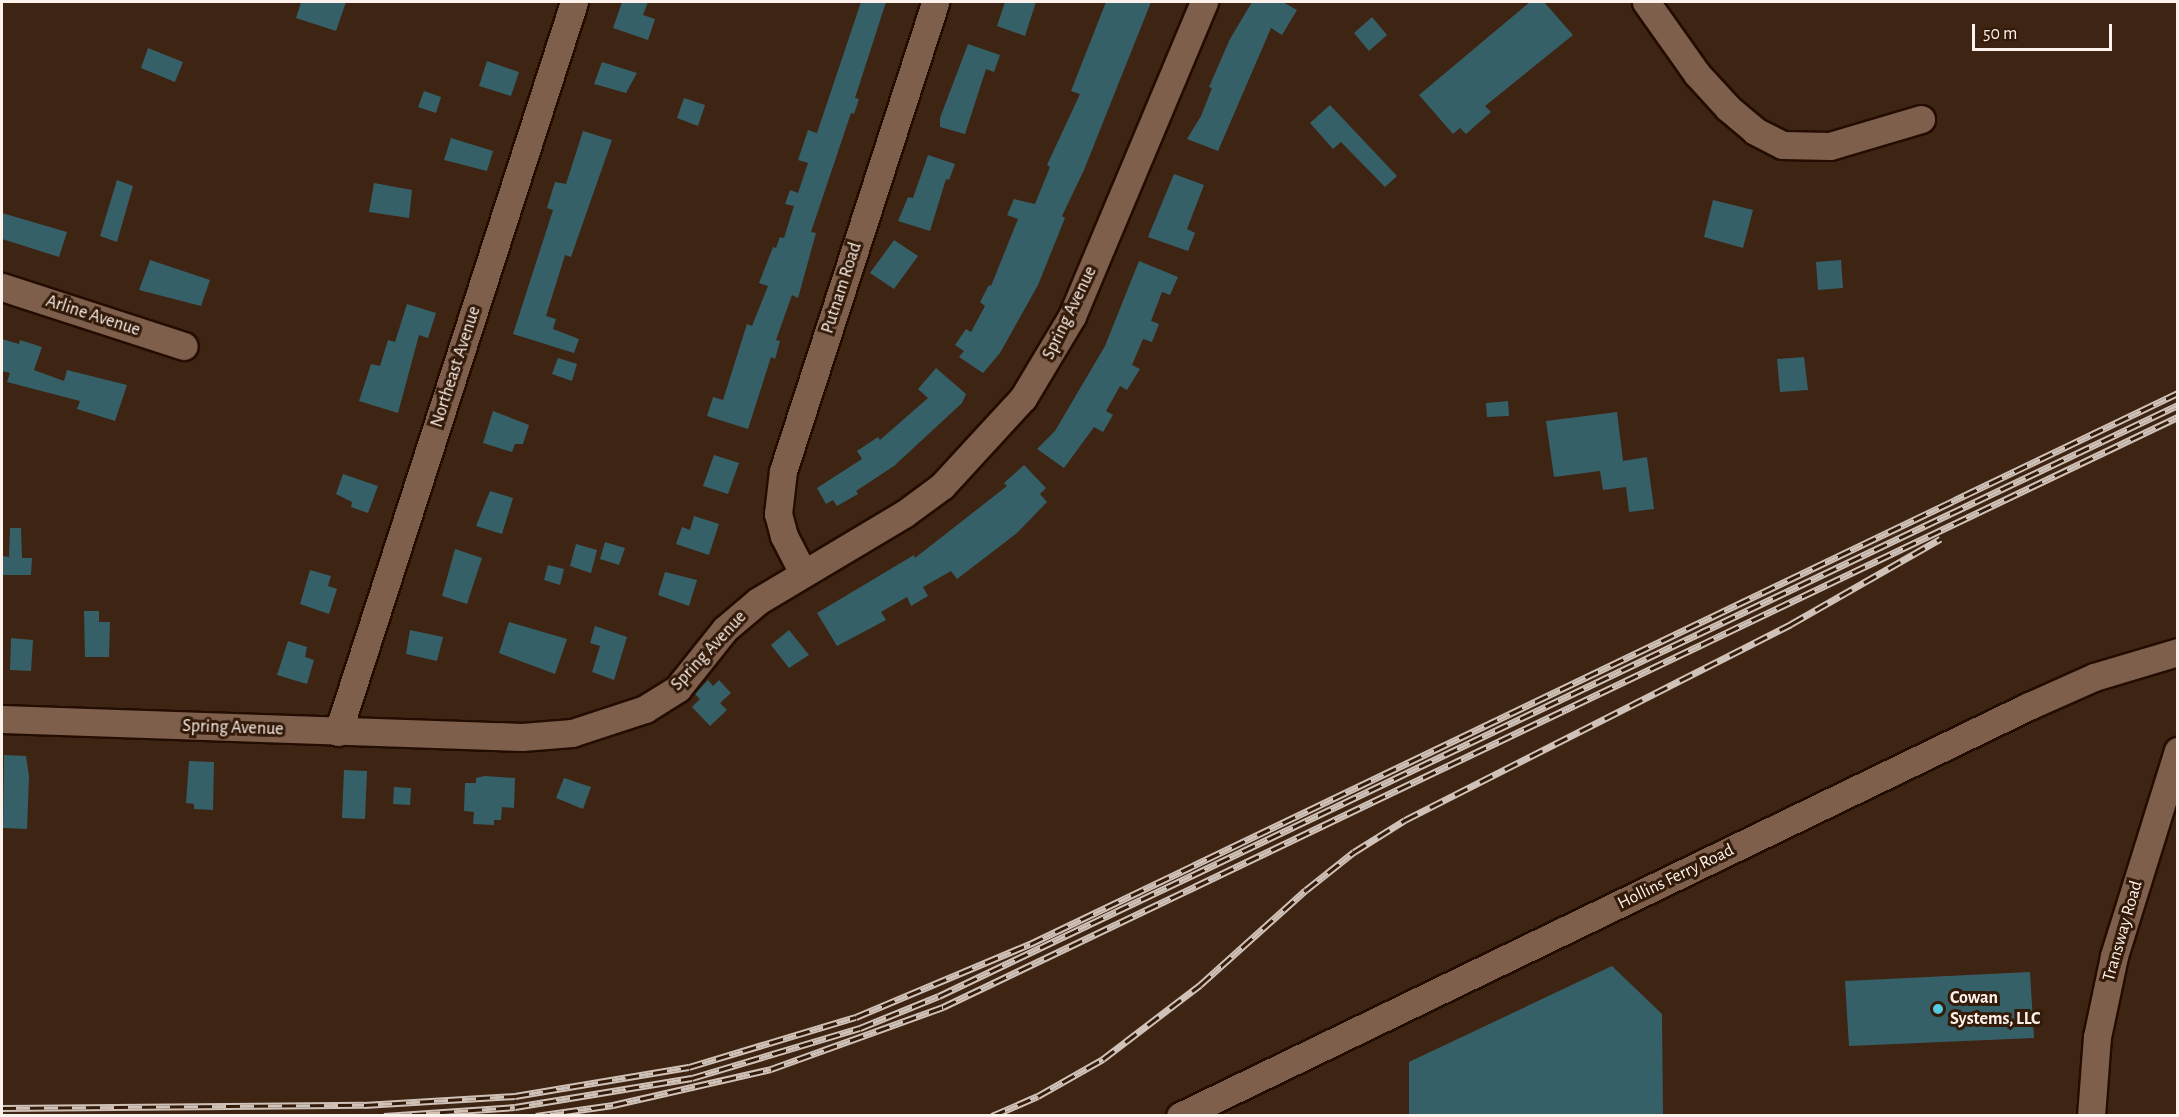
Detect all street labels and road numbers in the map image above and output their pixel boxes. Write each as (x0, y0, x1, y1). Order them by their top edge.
street label: Putnam Road (817, 240, 867, 336)
street label: Spring Avenue (1038, 263, 1102, 363)
street label: Arline Avenue (43, 291, 143, 341)
street label: Northeast Avenue (426, 304, 486, 430)
street label: Spring Avenue (667, 607, 751, 695)
street label: Spring Avenue (182, 715, 284, 741)
street label: Hollins Ferry Road (1614, 840, 1738, 914)
street label: Transway Road (2098, 878, 2148, 984)

